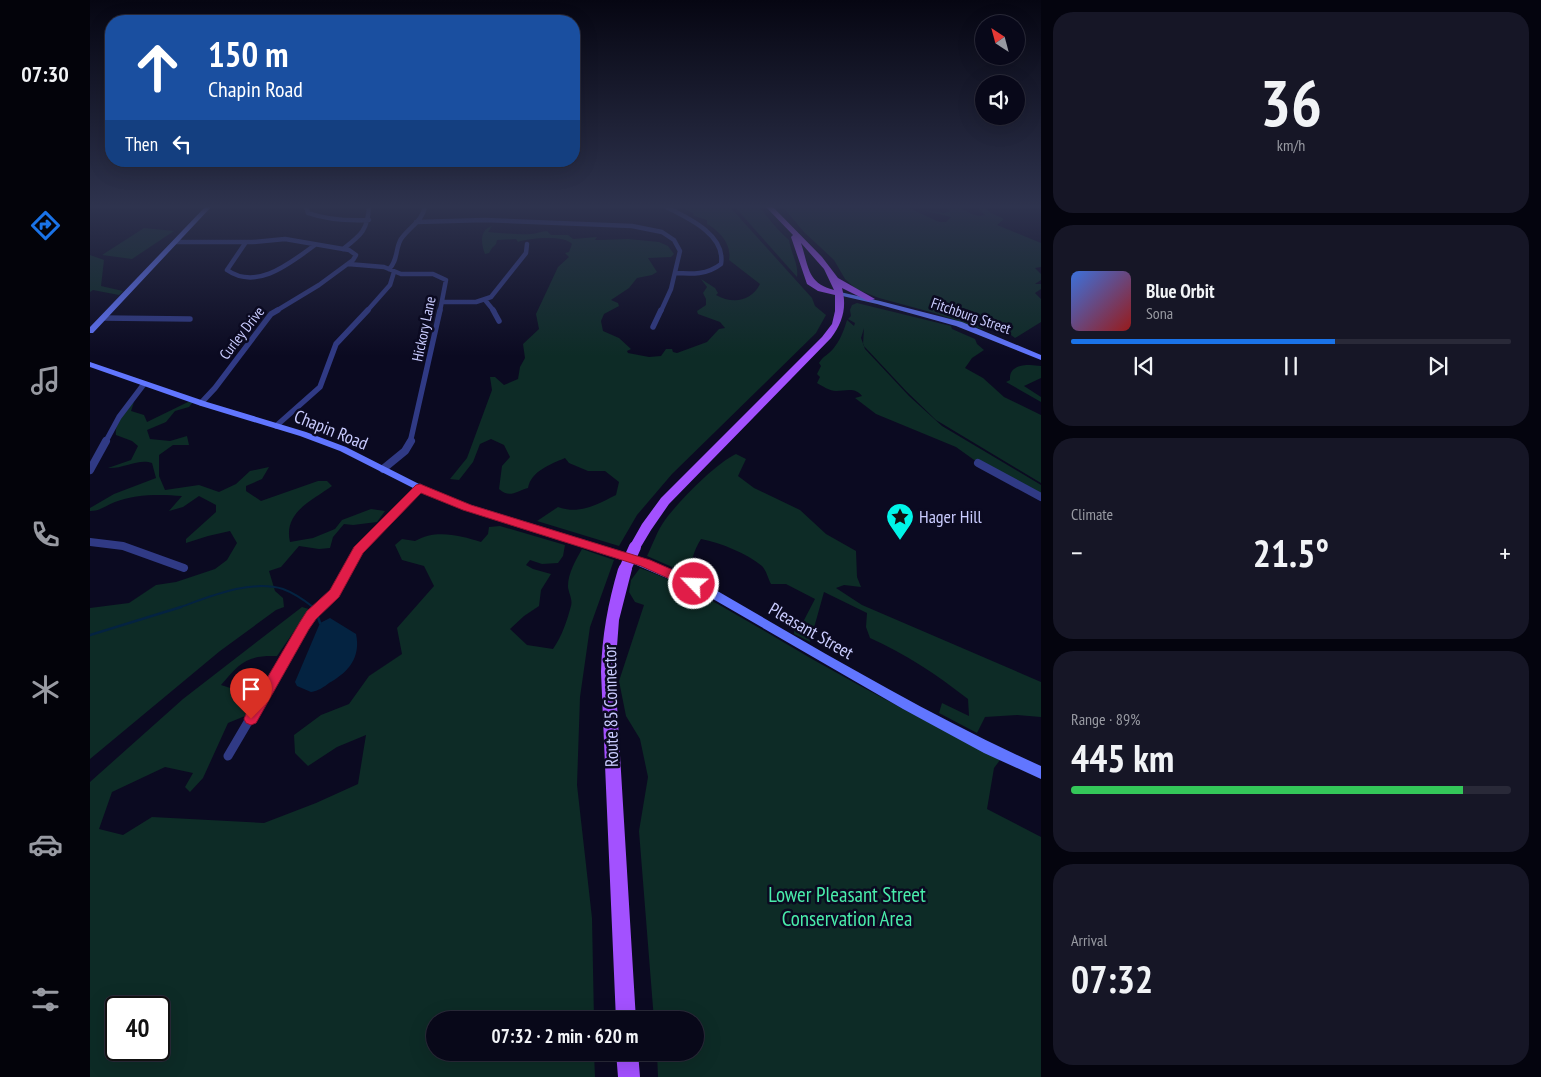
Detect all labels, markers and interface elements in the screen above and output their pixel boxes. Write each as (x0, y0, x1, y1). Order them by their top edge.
north arrow (975, 15, 1025, 65)
map controls (975, 15, 1025, 125)
text: 150 m (208, 31, 289, 77)
icon: ahead (125, 35, 190, 100)
text: 07:30 (21, 60, 69, 88)
text: 36 (1260, 60, 1322, 144)
text: Chapin Road (208, 75, 303, 103)
button: sound (975, 75, 1025, 125)
icon: left (168, 130, 196, 158)
text: Then (125, 132, 158, 156)
text: km/h (1277, 135, 1305, 155)
icon: directions (28, 208, 63, 243)
text: Blue Orbit (1146, 279, 1215, 303)
street label: Fitchburg Street (929, 293, 1014, 338)
street label: Hickory Lane (407, 295, 440, 363)
street label: Curley Drive (215, 302, 268, 363)
text: Sona (1146, 303, 1173, 323)
icon: previous (1130, 352, 1158, 380)
icon: pause (1277, 352, 1305, 380)
icon: next (1424, 352, 1452, 380)
icon: music (28, 363, 63, 398)
street label: Chapin Road (291, 404, 371, 455)
place icon: Hager Hill (885, 502, 915, 541)
text: Climate (1071, 504, 1113, 524)
place label: Hager Hill (919, 505, 983, 528)
icon: phone (28, 517, 63, 552)
text: 21.5° (1253, 528, 1329, 577)
text: − (1071, 534, 1083, 571)
text: + (1499, 534, 1511, 571)
position arrow (667, 557, 719, 609)
street label: Pleasant Street (765, 597, 858, 664)
street label: Route 85 Connector (598, 645, 623, 767)
pin (230, 668, 272, 719)
icon: climate (28, 672, 63, 707)
icon: arrive (237, 675, 265, 703)
text: Range · 89% (1071, 709, 1140, 729)
text: 445 km (1071, 733, 1174, 782)
icon: car (28, 827, 63, 862)
park label: Lower Pleasant Street Conservation Area (768, 881, 926, 932)
text: Arrival (1071, 930, 1107, 950)
text: 07:32 (1071, 954, 1153, 1003)
icon: filters (28, 982, 63, 1017)
speed limit sign: 40 (105, 996, 170, 1061)
text: 07:32 · 2 min · 620 m (492, 1024, 638, 1048)

